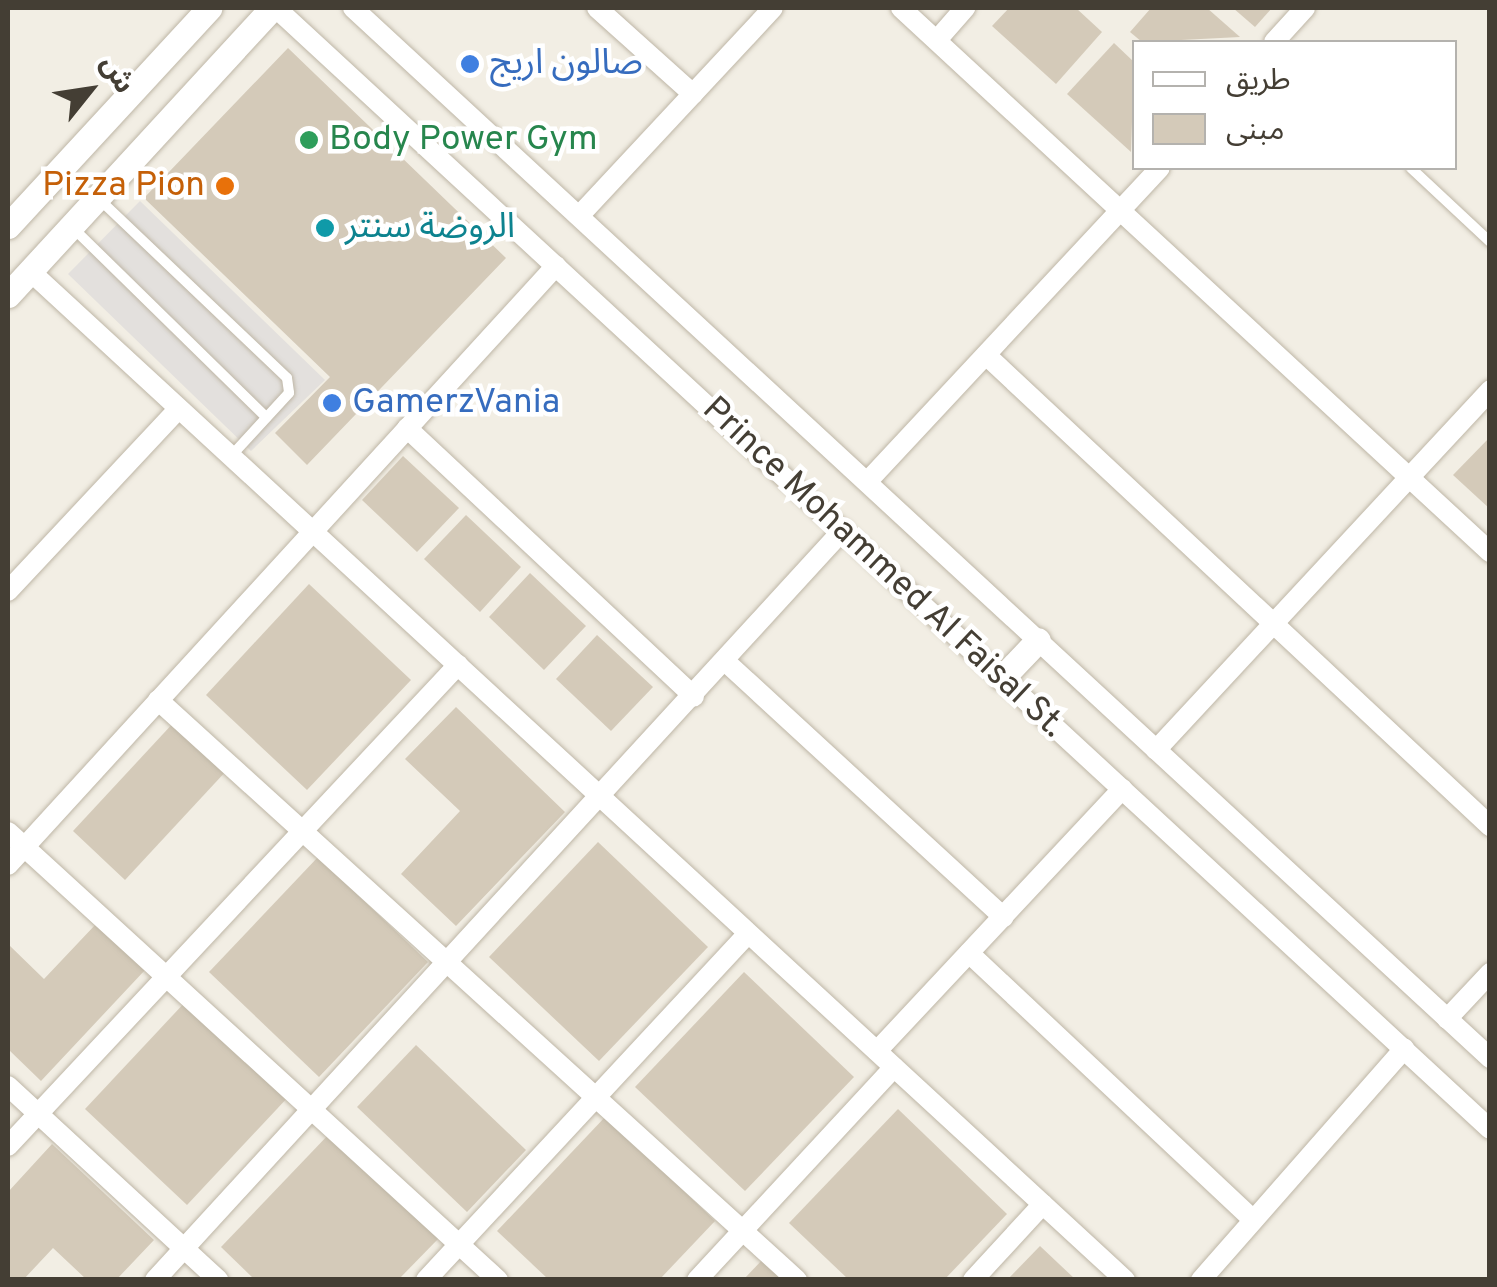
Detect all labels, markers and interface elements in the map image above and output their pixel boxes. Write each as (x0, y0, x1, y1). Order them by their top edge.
north arrow (40, 40, 140, 140)
legend (1132, 40, 1457, 170)
place label: صالون اريج (490, 43, 643, 85)
text: ش (91, 49, 141, 101)
marker: صالون اريج (459, 53, 481, 75)
text: طريق (1226, 63, 1291, 100)
text: مبنى (1226, 113, 1284, 150)
place label: Body Power Gym (329, 119, 598, 161)
marker: Body Power Gym (298, 129, 320, 151)
place label: Pizza Pion (42, 165, 205, 207)
marker: Pizza Pion (214, 175, 236, 197)
place label: الروضة سنتر (345, 207, 515, 249)
marker: الروضة سنتر (314, 217, 336, 239)
place label: GamerzVania (352, 382, 560, 424)
street label: Prince Mohammed Al Faisal St. (693, 388, 1073, 748)
marker: GamerzVania (321, 392, 343, 414)

